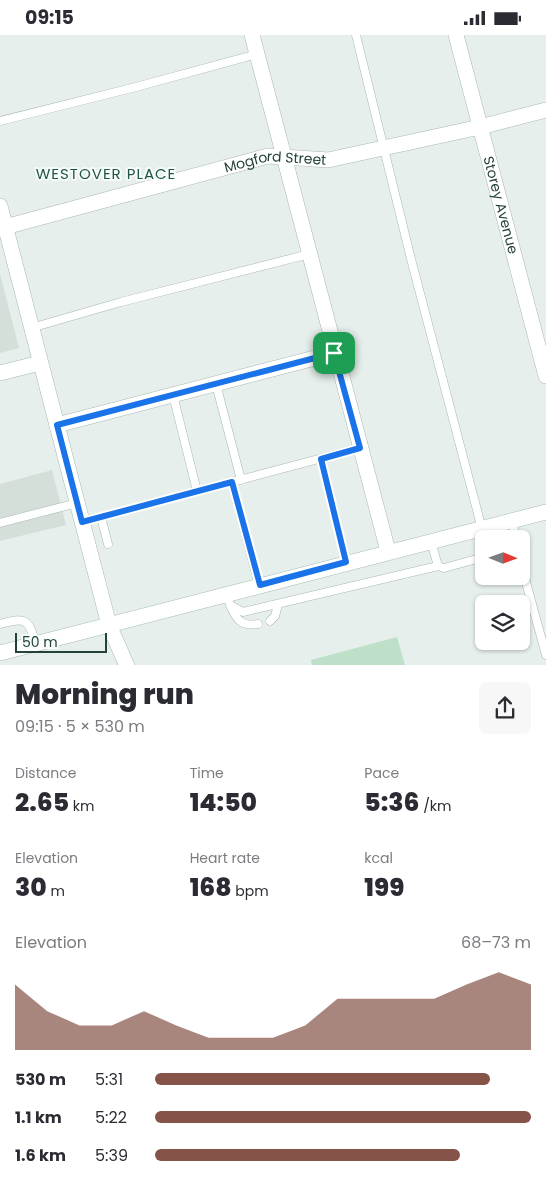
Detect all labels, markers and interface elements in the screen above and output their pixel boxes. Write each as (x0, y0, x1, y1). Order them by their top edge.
text: 09:15 (25, 4, 74, 31)
street label: Mogford Street (222, 146, 327, 177)
street label: Storey Avenue (478, 154, 523, 257)
district label: WESTOVER PLACE (36, 163, 176, 184)
pin (313, 332, 355, 374)
icon: arrive (320, 339, 348, 367)
north arrow (475, 530, 530, 585)
map controls (475, 530, 530, 650)
button: layers (475, 595, 530, 650)
scale bar (15, 631, 108, 654)
text: 50 m (22, 632, 58, 652)
text: Morning run (15, 675, 194, 714)
button: share (479, 682, 531, 734)
text: 09:15 · 5 × 530 m (15, 715, 145, 738)
text: Distance (15, 763, 76, 783)
text: Time (190, 763, 224, 783)
text: Pace (364, 763, 399, 783)
text: 2.65 (15, 785, 69, 820)
text: 14:50 (190, 785, 257, 820)
text: 5:36 (364, 785, 419, 820)
text: km (69, 796, 94, 816)
text: /km (419, 796, 451, 816)
text: Elevation (15, 848, 78, 868)
text: Heart rate (190, 848, 260, 868)
text: kcal (364, 848, 393, 868)
text: 30 (15, 870, 47, 905)
text: 168 (190, 870, 232, 905)
text: 199 (364, 870, 404, 905)
text: m (47, 881, 65, 901)
text: bpm (232, 881, 269, 901)
text: Elevation (15, 931, 87, 954)
text: 68–73 m (461, 931, 531, 954)
text: 530 m (15, 1068, 66, 1091)
text: 5:31 (95, 1068, 123, 1091)
text: 1.1 km (15, 1106, 62, 1129)
text: 5:22 (95, 1106, 127, 1129)
text: 1.6 km (15, 1144, 66, 1167)
text: 5:39 (95, 1144, 128, 1167)

